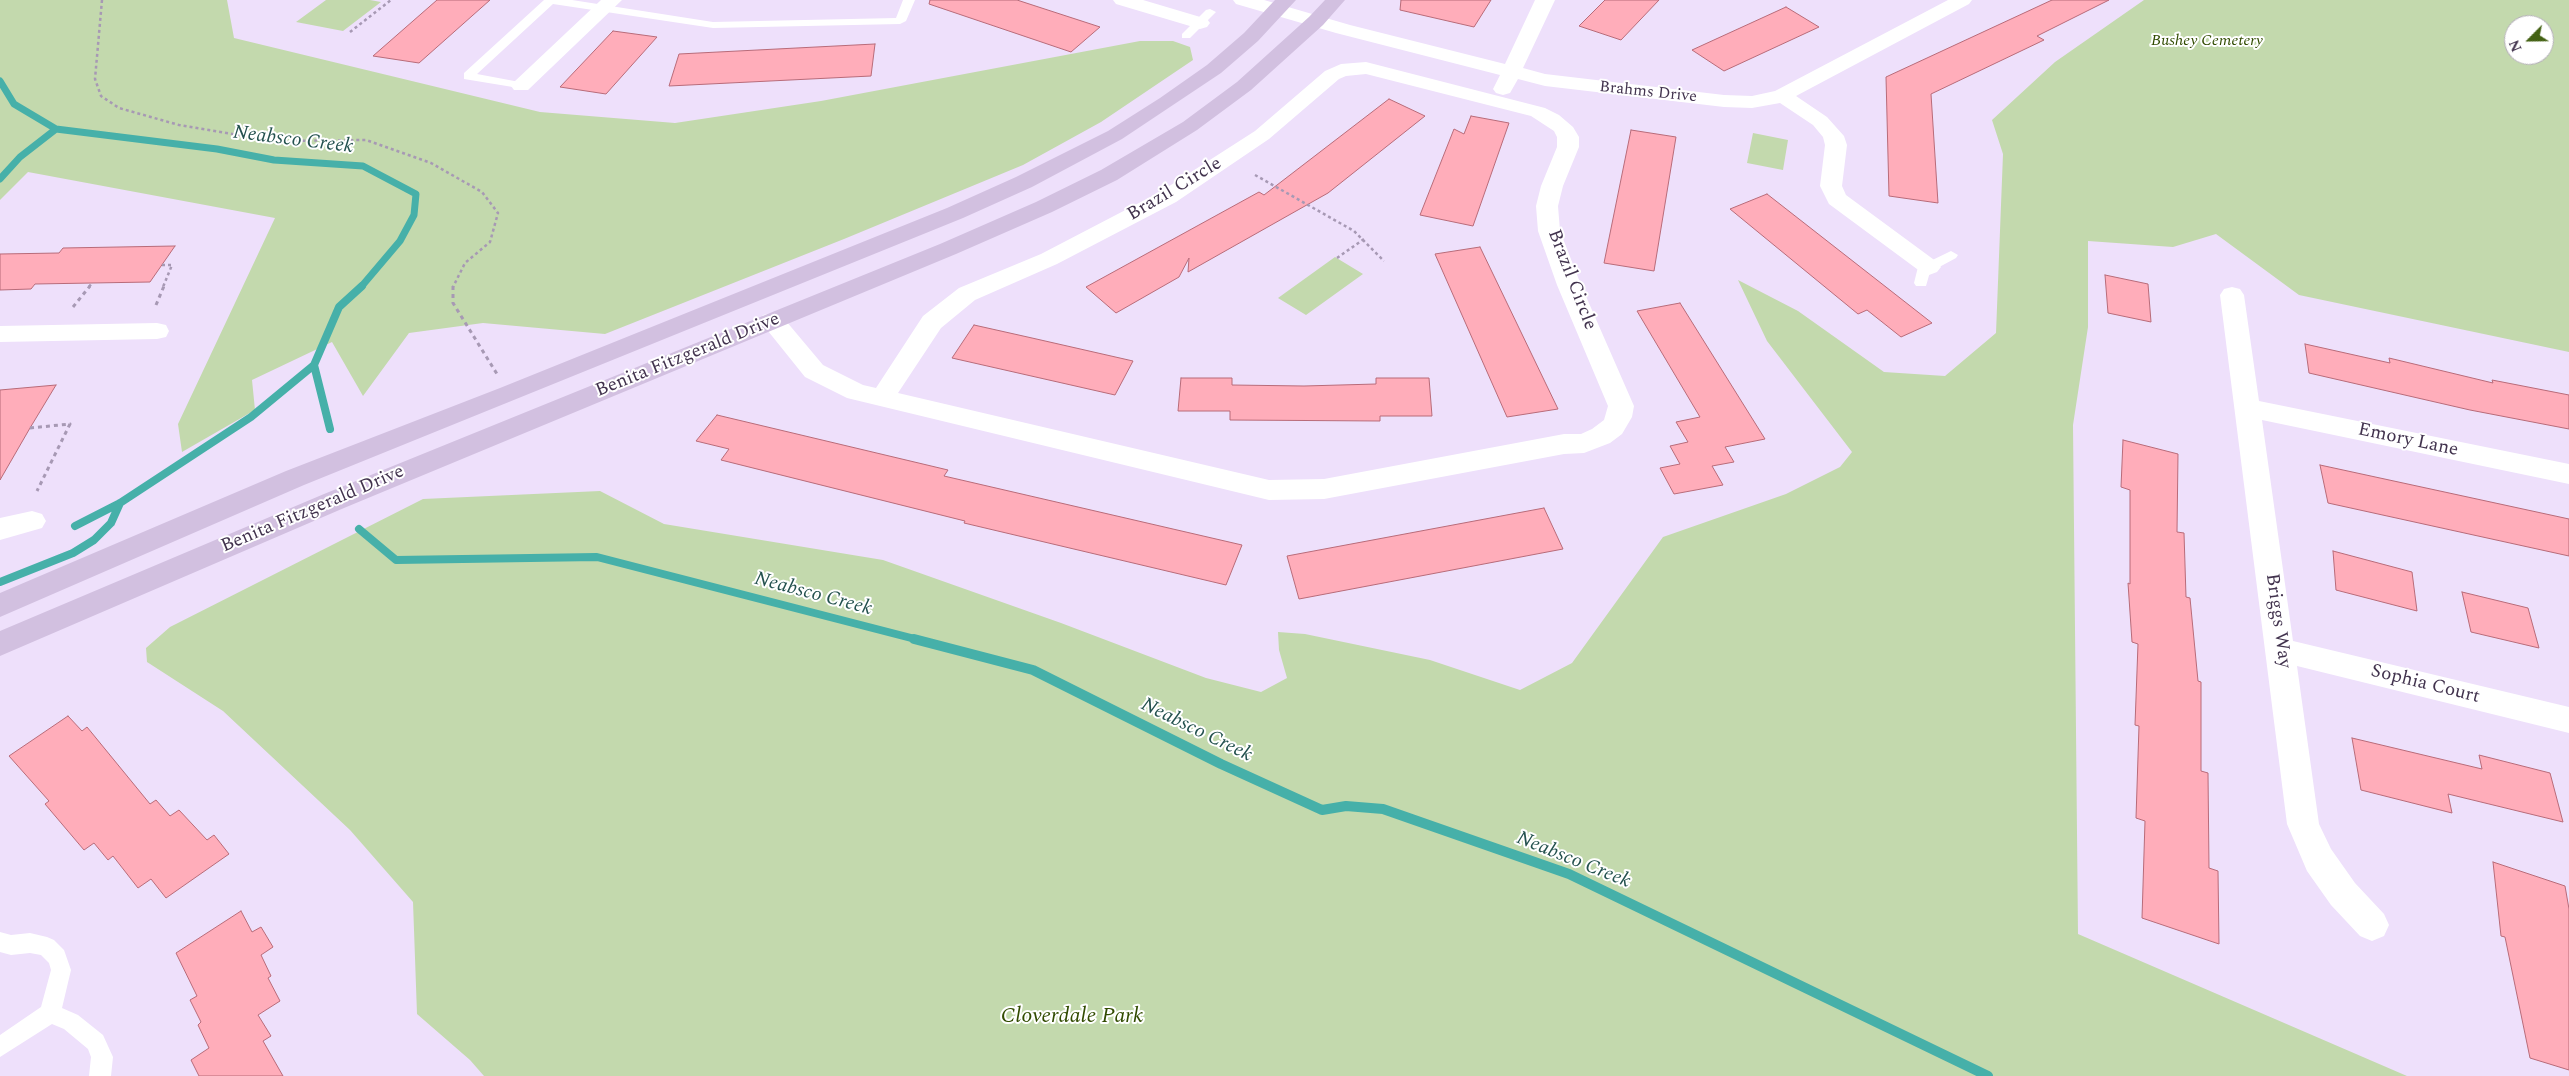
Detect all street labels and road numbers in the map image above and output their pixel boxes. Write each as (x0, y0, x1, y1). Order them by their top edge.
street label: Brahms Drive (1598, 78, 1698, 108)
street label: Brazil Circle (1124, 153, 1226, 227)
street label: Brazil Circle (1541, 226, 1601, 334)
street label: Benita Fitzgerald Drive (593, 309, 783, 403)
street label: Emory Lane (2356, 419, 2460, 463)
street label: Benita Fitzgerald Drive (218, 461, 408, 559)
street label: Briggs Way (2259, 572, 2295, 670)
street label: Sophia Court (2368, 660, 2482, 710)

